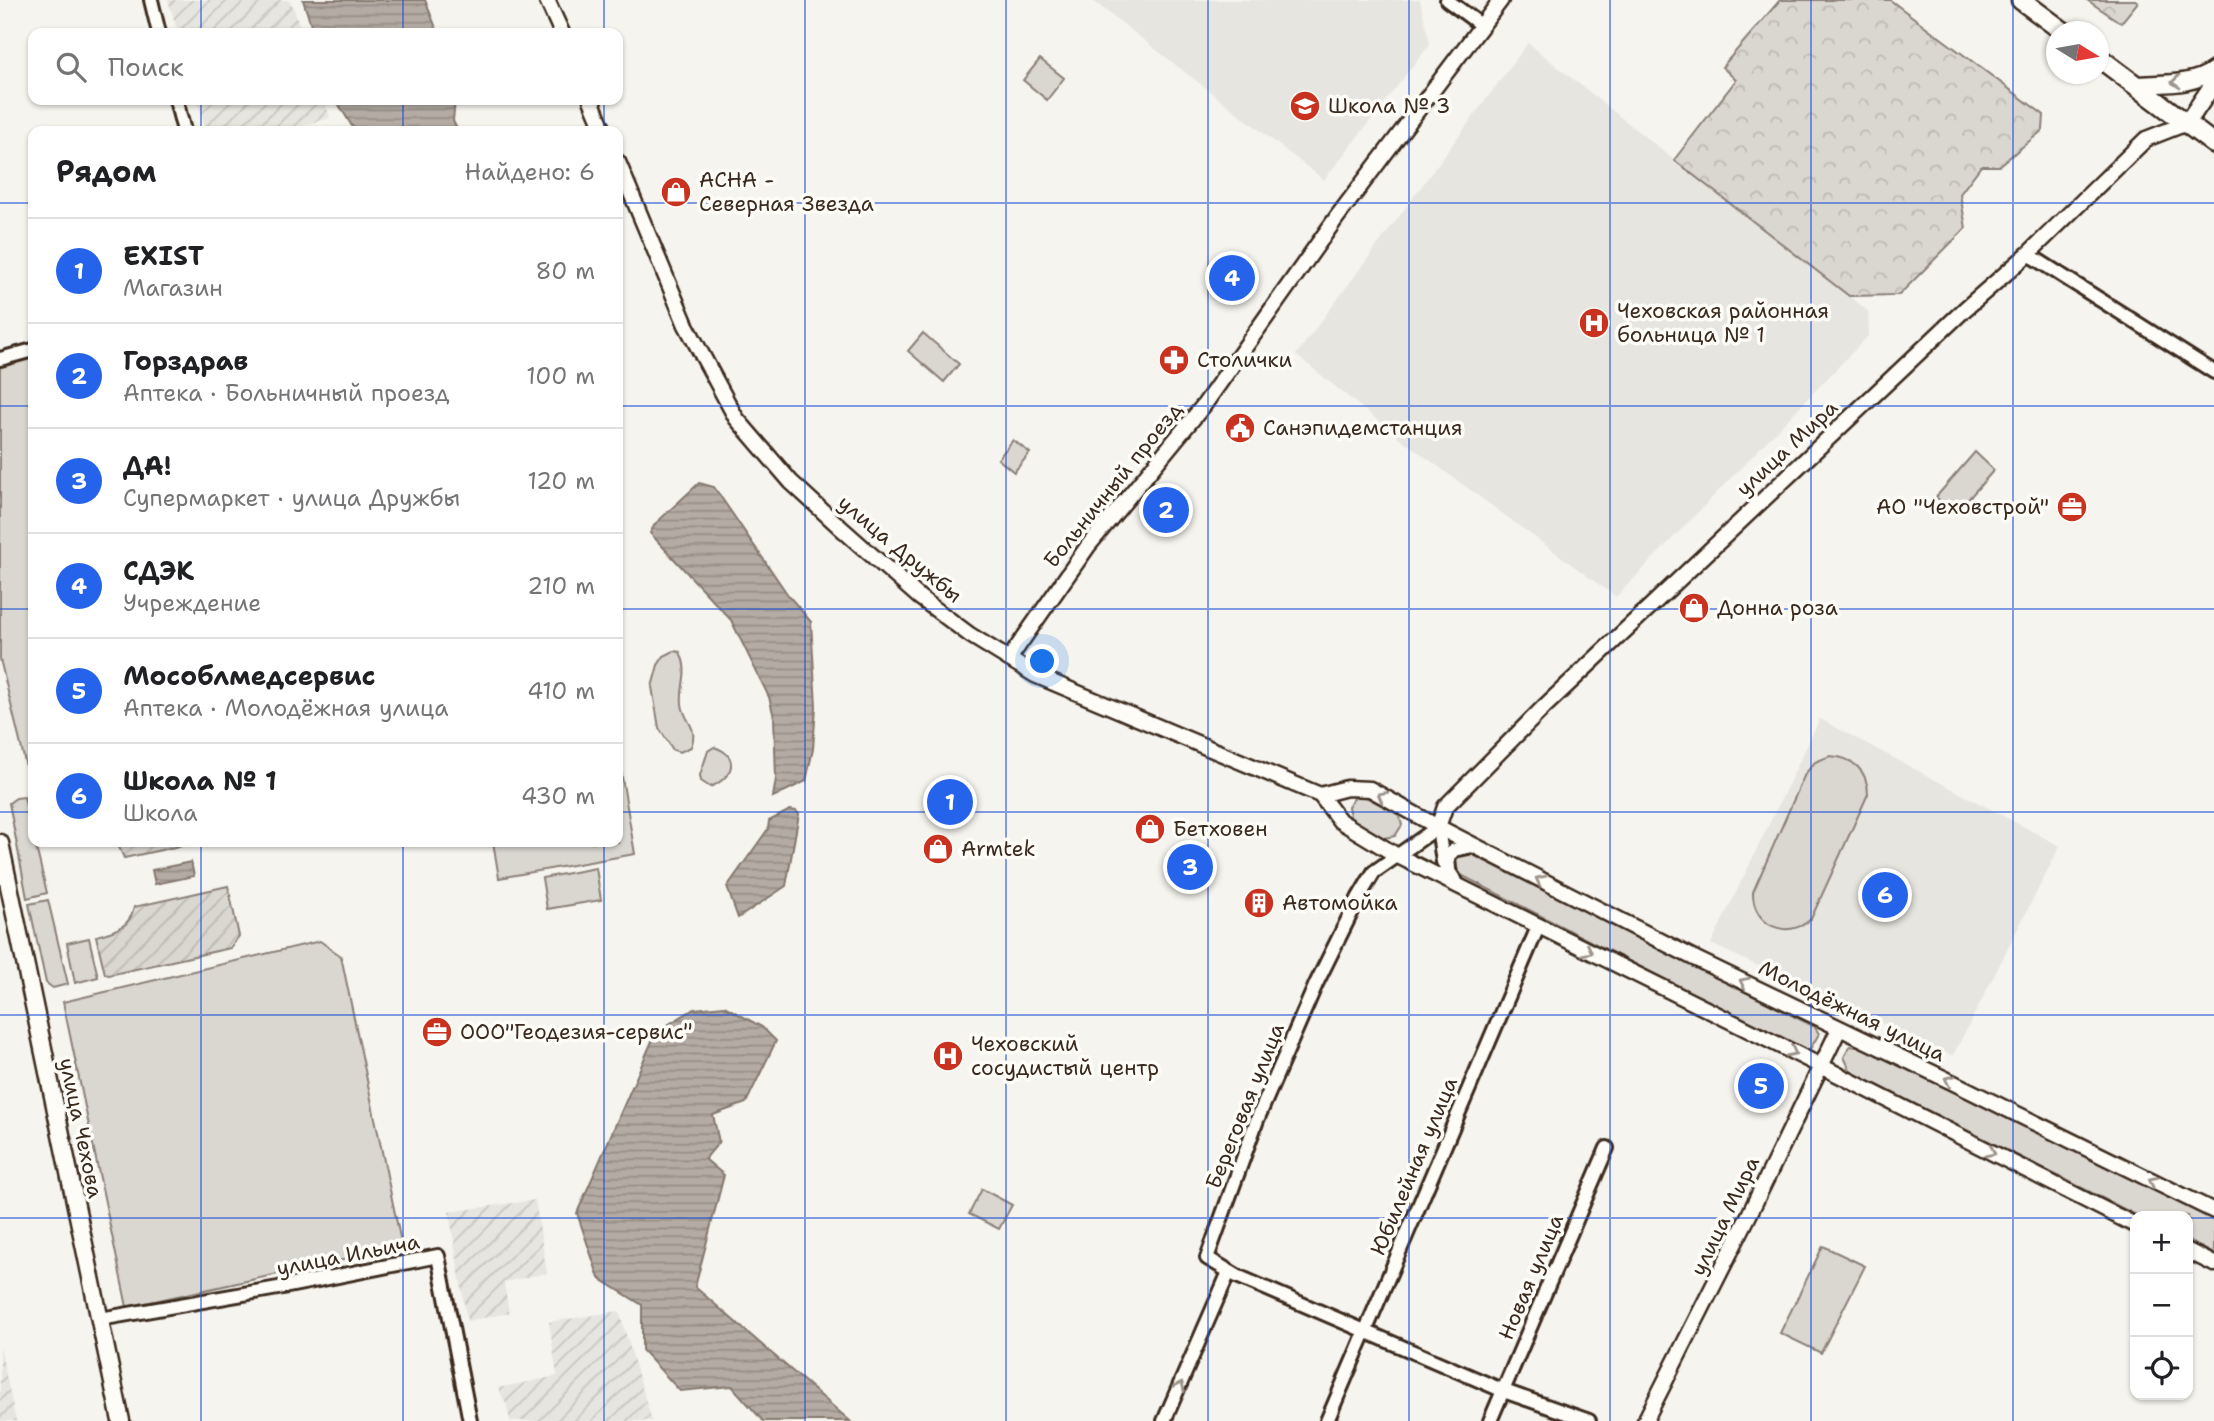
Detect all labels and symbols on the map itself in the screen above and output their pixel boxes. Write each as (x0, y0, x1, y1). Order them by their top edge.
north arrow (2046, 21, 2109, 84)
one-way arrow (2171, 74, 2182, 89)
school or university icon: Школа № 3 (1288, 89, 1322, 123)
place label: Школа № 3 (1328, 92, 1450, 120)
place label: АСНА - Северная Звезда (699, 166, 874, 218)
shop icon: АСНА - Северная Звезда (659, 175, 693, 209)
pin: 4 (1209, 252, 1255, 304)
place label: Чеховская районная больница № 1 (1617, 297, 1829, 349)
hospital icon: Чеховская районная больница № 1 (1577, 306, 1611, 340)
pharmacy icon: Столички (1157, 343, 1191, 377)
place label: Столички (1197, 346, 1292, 374)
street label: улица Мира (1730, 394, 1844, 502)
street label: Больничный проезд (1037, 396, 1189, 574)
public building icon: Санэпидемстанция (1223, 411, 1257, 445)
place label: Санэпидемстанция (1263, 414, 1463, 442)
pin: 2 (1143, 484, 1189, 536)
street label: улица Дружбы (832, 489, 968, 609)
office icon: АО "Чеховстрой" (2055, 490, 2089, 524)
place label: АО "Чеховстрой" (1876, 493, 2049, 521)
shop icon: Донна роза (1677, 591, 1711, 625)
place label: Донна роза (1717, 594, 1838, 622)
your location (1025, 644, 1059, 678)
pin: 1 (927, 776, 973, 828)
one-way arrow (1376, 791, 1389, 804)
shop icon: Бетховен (1133, 812, 1167, 846)
place label: Бетховен (1173, 815, 1268, 843)
shop icon: Armtek (921, 832, 955, 866)
place label: Armtek (961, 835, 1036, 863)
pin: 3 (1167, 841, 1213, 893)
pin: 6 (1862, 869, 1908, 921)
one-way arrow (1535, 874, 1548, 888)
building icon: Автомойка (1242, 886, 1276, 920)
place label: Автомойка (1282, 889, 1398, 917)
one-way arrow (1581, 943, 1593, 957)
street label: Молодёжная улица (1754, 954, 1950, 1068)
one-way arrow (1739, 977, 1751, 991)
office icon: ООО"Геодезия-сервис" (420, 1015, 454, 1049)
place label: ООО"Геодезия-сервис" (460, 1018, 693, 1046)
street label: Береговая улица (1199, 1019, 1291, 1193)
place label: Чеховский сосудистый центр (971, 1030, 1159, 1082)
hospital icon: Чеховский сосудистый центр (931, 1039, 965, 1073)
one-way arrow (1785, 1043, 1797, 1057)
street label: улица Чехова (52, 1055, 110, 1201)
pin: 5 (1738, 1060, 1784, 1112)
street label: Юбилейная улица (1364, 1073, 1464, 1259)
one-way arrow (1944, 1075, 1956, 1089)
one-way arrow (1984, 1144, 1996, 1158)
street label: улица Мира (1684, 1152, 1766, 1280)
one-way arrow (2148, 1175, 2160, 1189)
street label: Новая улица (1492, 1210, 1570, 1344)
street label: улица Ильича (274, 1227, 422, 1283)
one-way arrow (1171, 1381, 1185, 1393)

